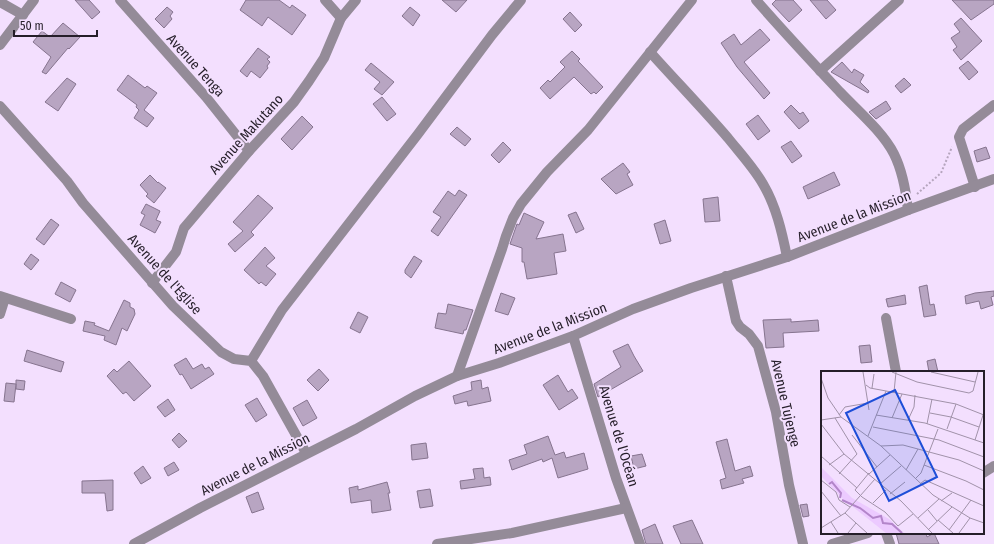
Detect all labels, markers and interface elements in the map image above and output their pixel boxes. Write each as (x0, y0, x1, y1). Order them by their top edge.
scale bar (14, 12, 97, 38)
text: 50 m (20, 19, 44, 33)
street label: Avenue Tenga (163, 30, 228, 100)
street label: Avenue Makutano (206, 91, 287, 178)
street label: Avenue de la Mission (795, 187, 913, 246)
street label: Avenue de l'Eglise (124, 231, 205, 318)
street label: Avenue de la Mission (491, 299, 609, 358)
street label: Avenue Tujenge (767, 357, 804, 449)
inset map (821, 371, 984, 534)
street label: Avenue de l'Océan (595, 383, 642, 489)
street label: Avenue de la Mission (198, 430, 313, 499)

